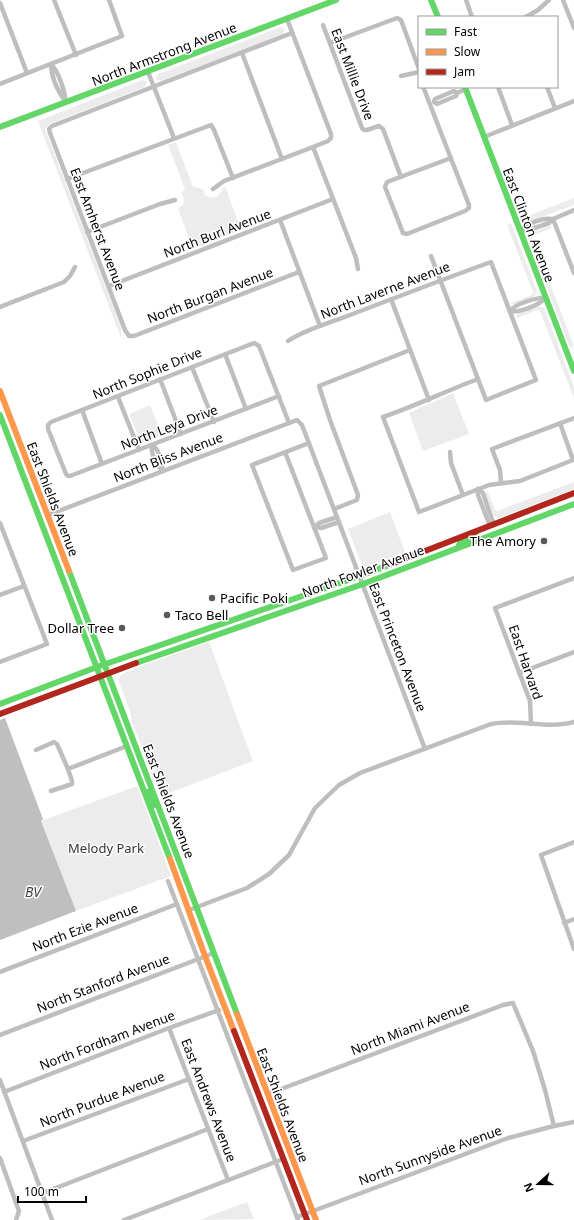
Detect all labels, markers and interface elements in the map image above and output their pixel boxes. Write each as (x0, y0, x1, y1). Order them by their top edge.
legend (418, 16, 558, 88)
street label: North Armstrong Avenue (89, 18, 239, 90)
text: Fast (454, 23, 478, 40)
street label: East Millie Drive (327, 26, 379, 122)
text: Slow (454, 43, 481, 60)
text: Jam (453, 63, 475, 80)
street label: East Amherst Avenue (66, 165, 130, 293)
street label: East Clinton Avenue (499, 165, 559, 285)
street label: North Burl Avenue (161, 204, 273, 262)
street label: North Laverne Avenue (318, 257, 452, 323)
street label: North Burgan Avenue (145, 263, 275, 327)
street label: North Sophie Drive (90, 343, 204, 403)
street label: North Leya Drive (118, 400, 220, 454)
street label: North Bliss Avenue (111, 428, 225, 486)
street label: East Shields Avenue (23, 439, 83, 559)
place label: The Amory (470, 532, 536, 550)
marker: The Amory (539, 536, 549, 546)
street label: North Fowler Avenue (299, 541, 427, 601)
street label: East Princeton Avenue (365, 580, 431, 714)
place label: Pacific Poki (220, 589, 288, 607)
marker: Pacific Poki (207, 593, 217, 603)
place label: Taco Bell (175, 606, 228, 624)
marker: Taco Bell (162, 610, 172, 620)
place label: Dollar Tree (48, 619, 114, 637)
street label: East Harvard (505, 622, 547, 702)
marker: Dollar Tree (117, 623, 127, 633)
street label: East Shields Avenue (139, 741, 199, 861)
park label: Melody Park (68, 839, 144, 857)
water label: BV (25, 882, 43, 901)
street label: North Ezie Avenue (29, 898, 141, 956)
street label: North Stanford Avenue (34, 949, 172, 1017)
street label: North Miami Avenue (348, 997, 472, 1059)
street label: North Fordham Avenue (37, 1006, 177, 1074)
street label: East Andrews Avenue (177, 1036, 241, 1164)
street label: East Shields Avenue (253, 1045, 313, 1165)
street label: North Purdue Avenue (37, 1067, 167, 1131)
street label: North Sunnyside Avenue (356, 1121, 504, 1189)
north arrow (518, 1164, 558, 1204)
scale bar (18, 1178, 86, 1204)
text: N (520, 1181, 537, 1195)
text: 100 m (24, 1183, 59, 1200)

